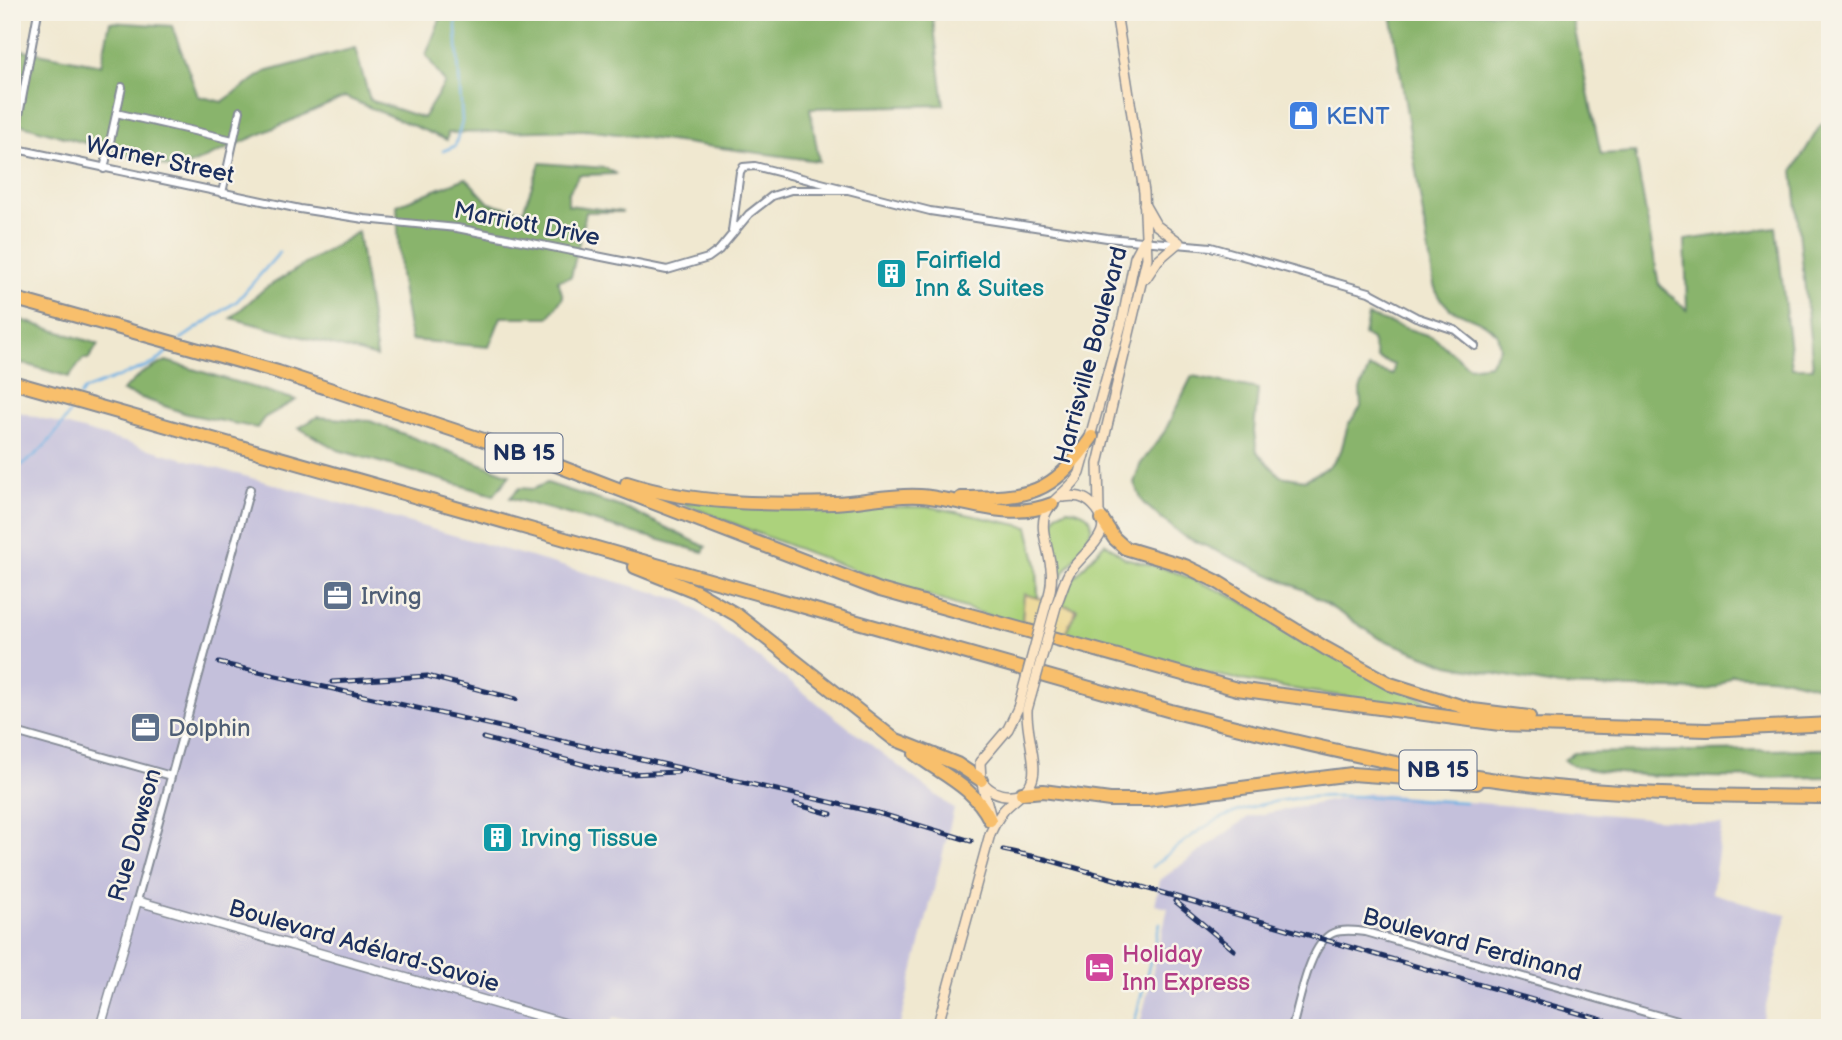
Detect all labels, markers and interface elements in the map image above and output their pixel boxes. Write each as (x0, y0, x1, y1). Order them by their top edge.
shop icon: KENT (1286, 99, 1320, 133)
place label: KENT (1326, 102, 1390, 131)
street label: Warner Street (83, 130, 238, 190)
street label: Marriott Drive (451, 196, 603, 252)
street label: Harrisville Boulevard (1048, 243, 1134, 467)
place label: Fairfield Inn & Suites (915, 246, 1044, 303)
building icon: Fairfield Inn & Suites (875, 257, 909, 291)
road number: NB 15 (486, 433, 562, 472)
office icon: Irving (321, 579, 355, 613)
place label: Irving (361, 582, 422, 611)
office icon: Dolphin (128, 711, 162, 745)
place label: Dolphin (168, 714, 251, 743)
road number: NB 15 (1400, 750, 1476, 790)
street label: Rue Dawson (102, 765, 168, 905)
building icon: Irving Tissue (481, 821, 515, 855)
place label: Irving Tissue (521, 824, 658, 853)
street label: Boulevard Adélard-Savoie (225, 893, 503, 999)
street label: Boulevard Ferdinand (1359, 902, 1585, 988)
place label: Holiday Inn Express (1122, 940, 1250, 997)
hotel icon: Holiday Inn Express (1082, 951, 1116, 985)

